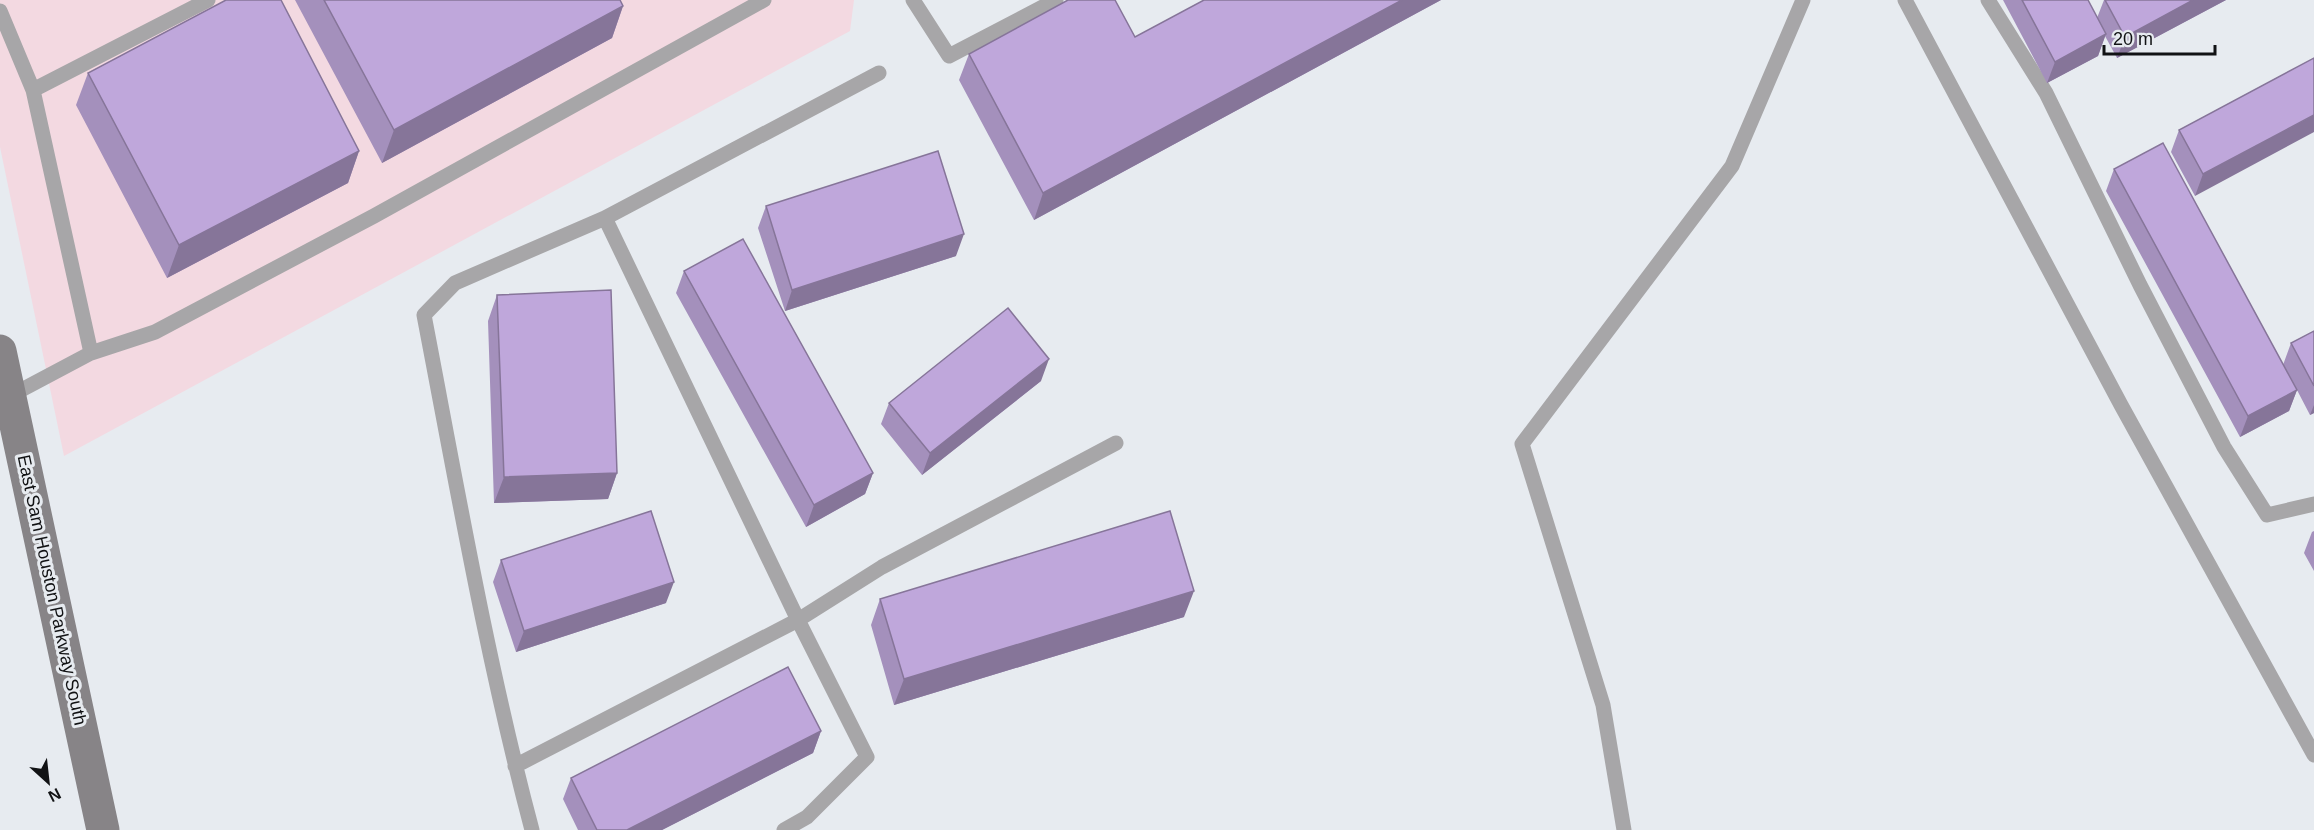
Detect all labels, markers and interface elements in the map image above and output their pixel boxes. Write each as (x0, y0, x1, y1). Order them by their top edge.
scale bar (2104, 18, 2215, 56)
text: 20 m (2113, 29, 2153, 49)
street label: East Sam Houston Parkway South (14, 453, 90, 727)
north arrow (18, 752, 78, 812)
text: N (46, 785, 64, 805)

